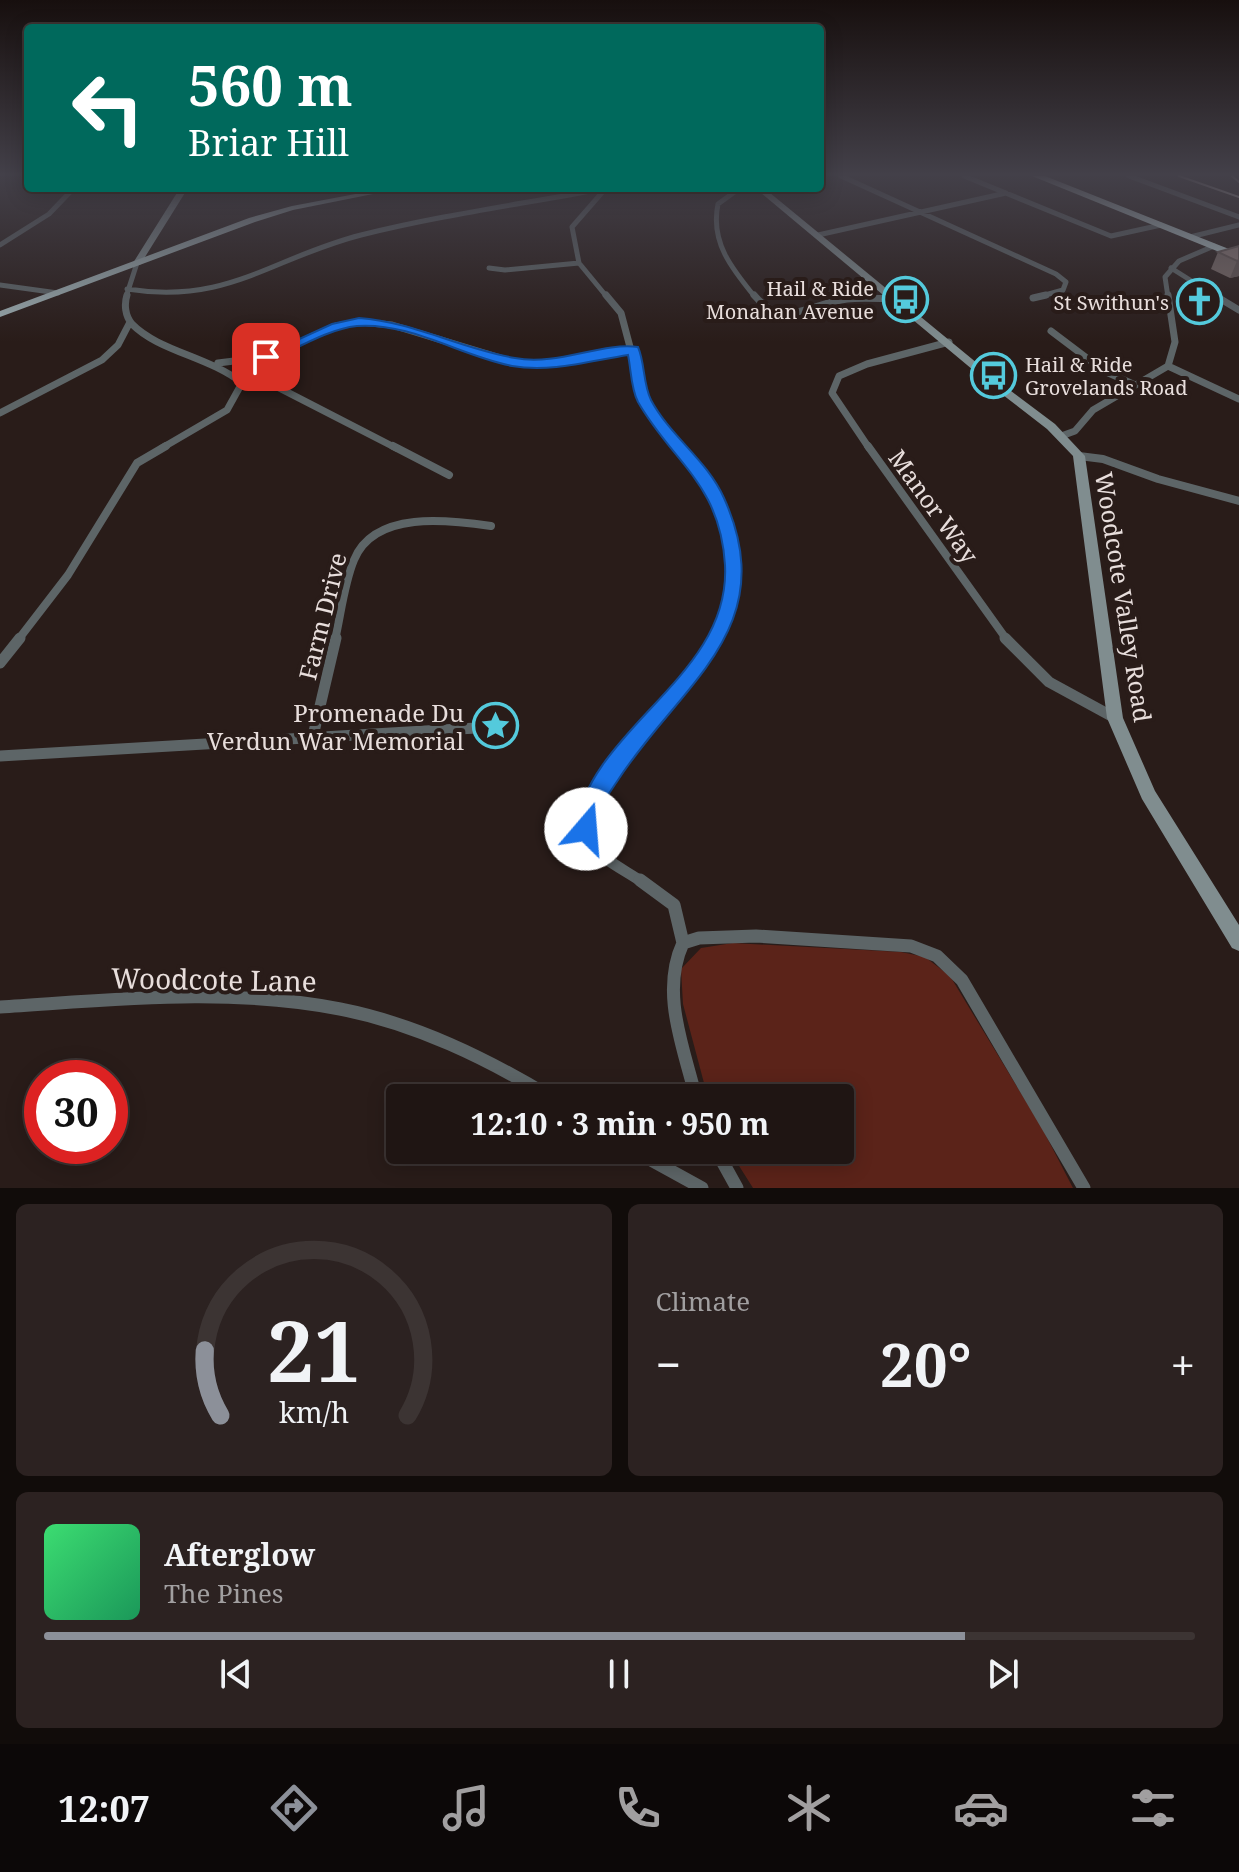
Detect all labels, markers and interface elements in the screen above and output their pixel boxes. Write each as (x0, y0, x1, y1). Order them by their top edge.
text: 560 m (188, 46, 353, 122)
icon: left (56, 56, 160, 160)
text: Briar Hill (188, 118, 349, 167)
place label: Hail & Ride Monahan Avenue (706, 275, 874, 325)
bus stop icon: Hail & Ride Monahan Avenue (881, 276, 929, 324)
church icon: St Swithun's (1176, 278, 1224, 326)
place label: St Swithun's (1054, 289, 1169, 316)
pin (232, 323, 300, 391)
icon: arrive (244, 335, 288, 379)
bus stop icon: Hail & Ride Grovelands Road (970, 351, 1018, 399)
place label: Hail & Ride Grovelands Road (1025, 351, 1188, 401)
street label: Manor Way (882, 443, 987, 570)
street label: Woodcote Valley Road (1088, 470, 1160, 725)
street label: Farm Drive (290, 549, 354, 683)
place label: Promenade Du Verdun War Memorial (207, 696, 465, 757)
place icon: Promenade Du Verdun War Memorial (471, 702, 519, 750)
position arrow (544, 787, 628, 871)
street label: Woodcote Lane (111, 958, 317, 1000)
speed limit sign: 30 (24, 1060, 128, 1164)
text: 12:10 · 3 min · 950 m (471, 1103, 769, 1144)
text: Climate (656, 1283, 750, 1319)
text: 21 (267, 1293, 361, 1406)
text: 20° (880, 1323, 972, 1405)
text: − (656, 1334, 681, 1394)
text: + (1170, 1334, 1195, 1394)
text: km/h (279, 1392, 349, 1431)
text: Afterglow (164, 1534, 315, 1575)
text: The Pines (164, 1575, 284, 1611)
icon: previous (214, 1652, 258, 1696)
icon: pause (597, 1652, 641, 1696)
icon: next (981, 1652, 1025, 1696)
icon: directions (266, 1780, 322, 1836)
icon: music (438, 1780, 494, 1836)
icon: phone (610, 1780, 666, 1836)
icon: climate (781, 1780, 837, 1836)
icon: car (953, 1780, 1009, 1836)
icon: filters (1125, 1780, 1181, 1836)
text: 12:07 (58, 1784, 150, 1833)

